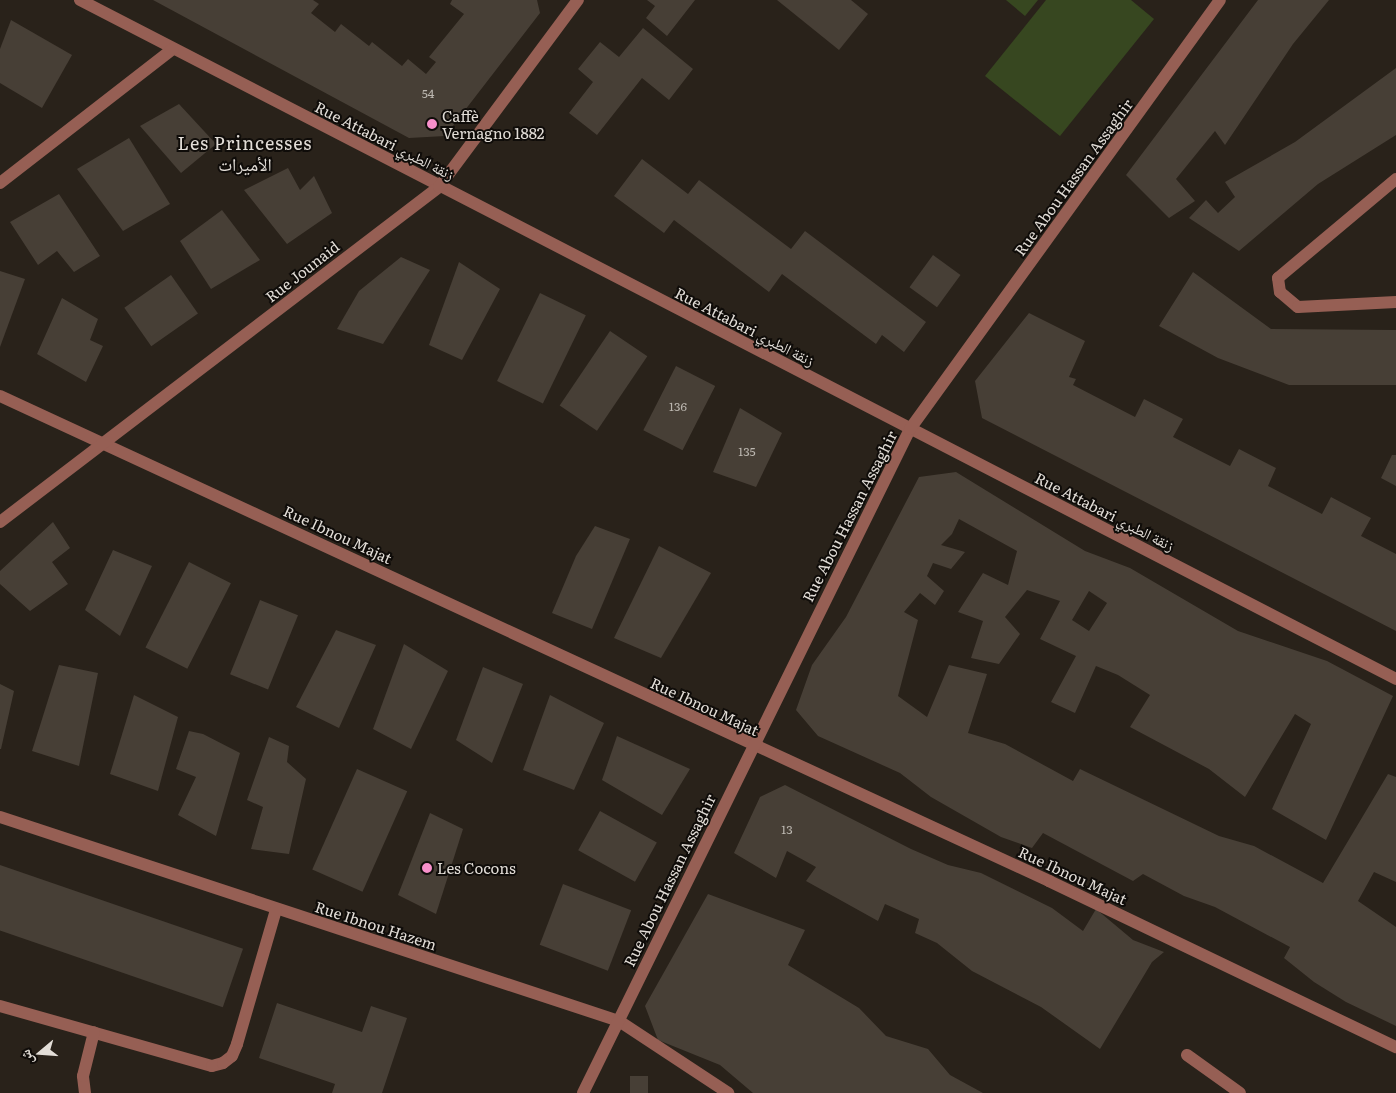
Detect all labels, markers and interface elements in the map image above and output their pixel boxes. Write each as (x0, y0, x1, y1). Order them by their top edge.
house number: 54 (422, 87, 434, 101)
street label: Rue Abou Hassan Assaghir (1010, 95, 1136, 259)
street label: Rue Attabari زنقة الطبري (312, 97, 458, 183)
place label: Caffè Vernagno 1882 (442, 106, 544, 141)
marker: Caffè Vernagno 1882 (426, 118, 438, 130)
district label: Les Princesses الأميرات (176, 133, 314, 176)
street label: Rue Jounaid (262, 237, 342, 305)
street label: Rue Attabari زنقة الطبري (672, 283, 818, 369)
house number: 136 (669, 400, 687, 414)
street label: Rue Abou Hassan Assaghir (798, 428, 900, 604)
house number: 135 (738, 445, 756, 459)
street label: Rue Attabari زنقة الطبري (1032, 468, 1178, 554)
street label: Rue Ibnou Majat (281, 501, 395, 567)
street label: Rue Ibnou Majat (648, 673, 762, 739)
street label: Rue Abou Hassan Assaghir (619, 791, 719, 969)
house number: 13 (781, 823, 793, 837)
street label: Rue Ibnou Majat (1016, 842, 1130, 908)
place label: Les Cocons (437, 859, 516, 877)
marker: Les Cocons (421, 862, 433, 874)
street label: Rue Ibnou Hazem (313, 897, 439, 953)
north arrow (15, 1028, 65, 1078)
text: ش (14, 1047, 38, 1068)

